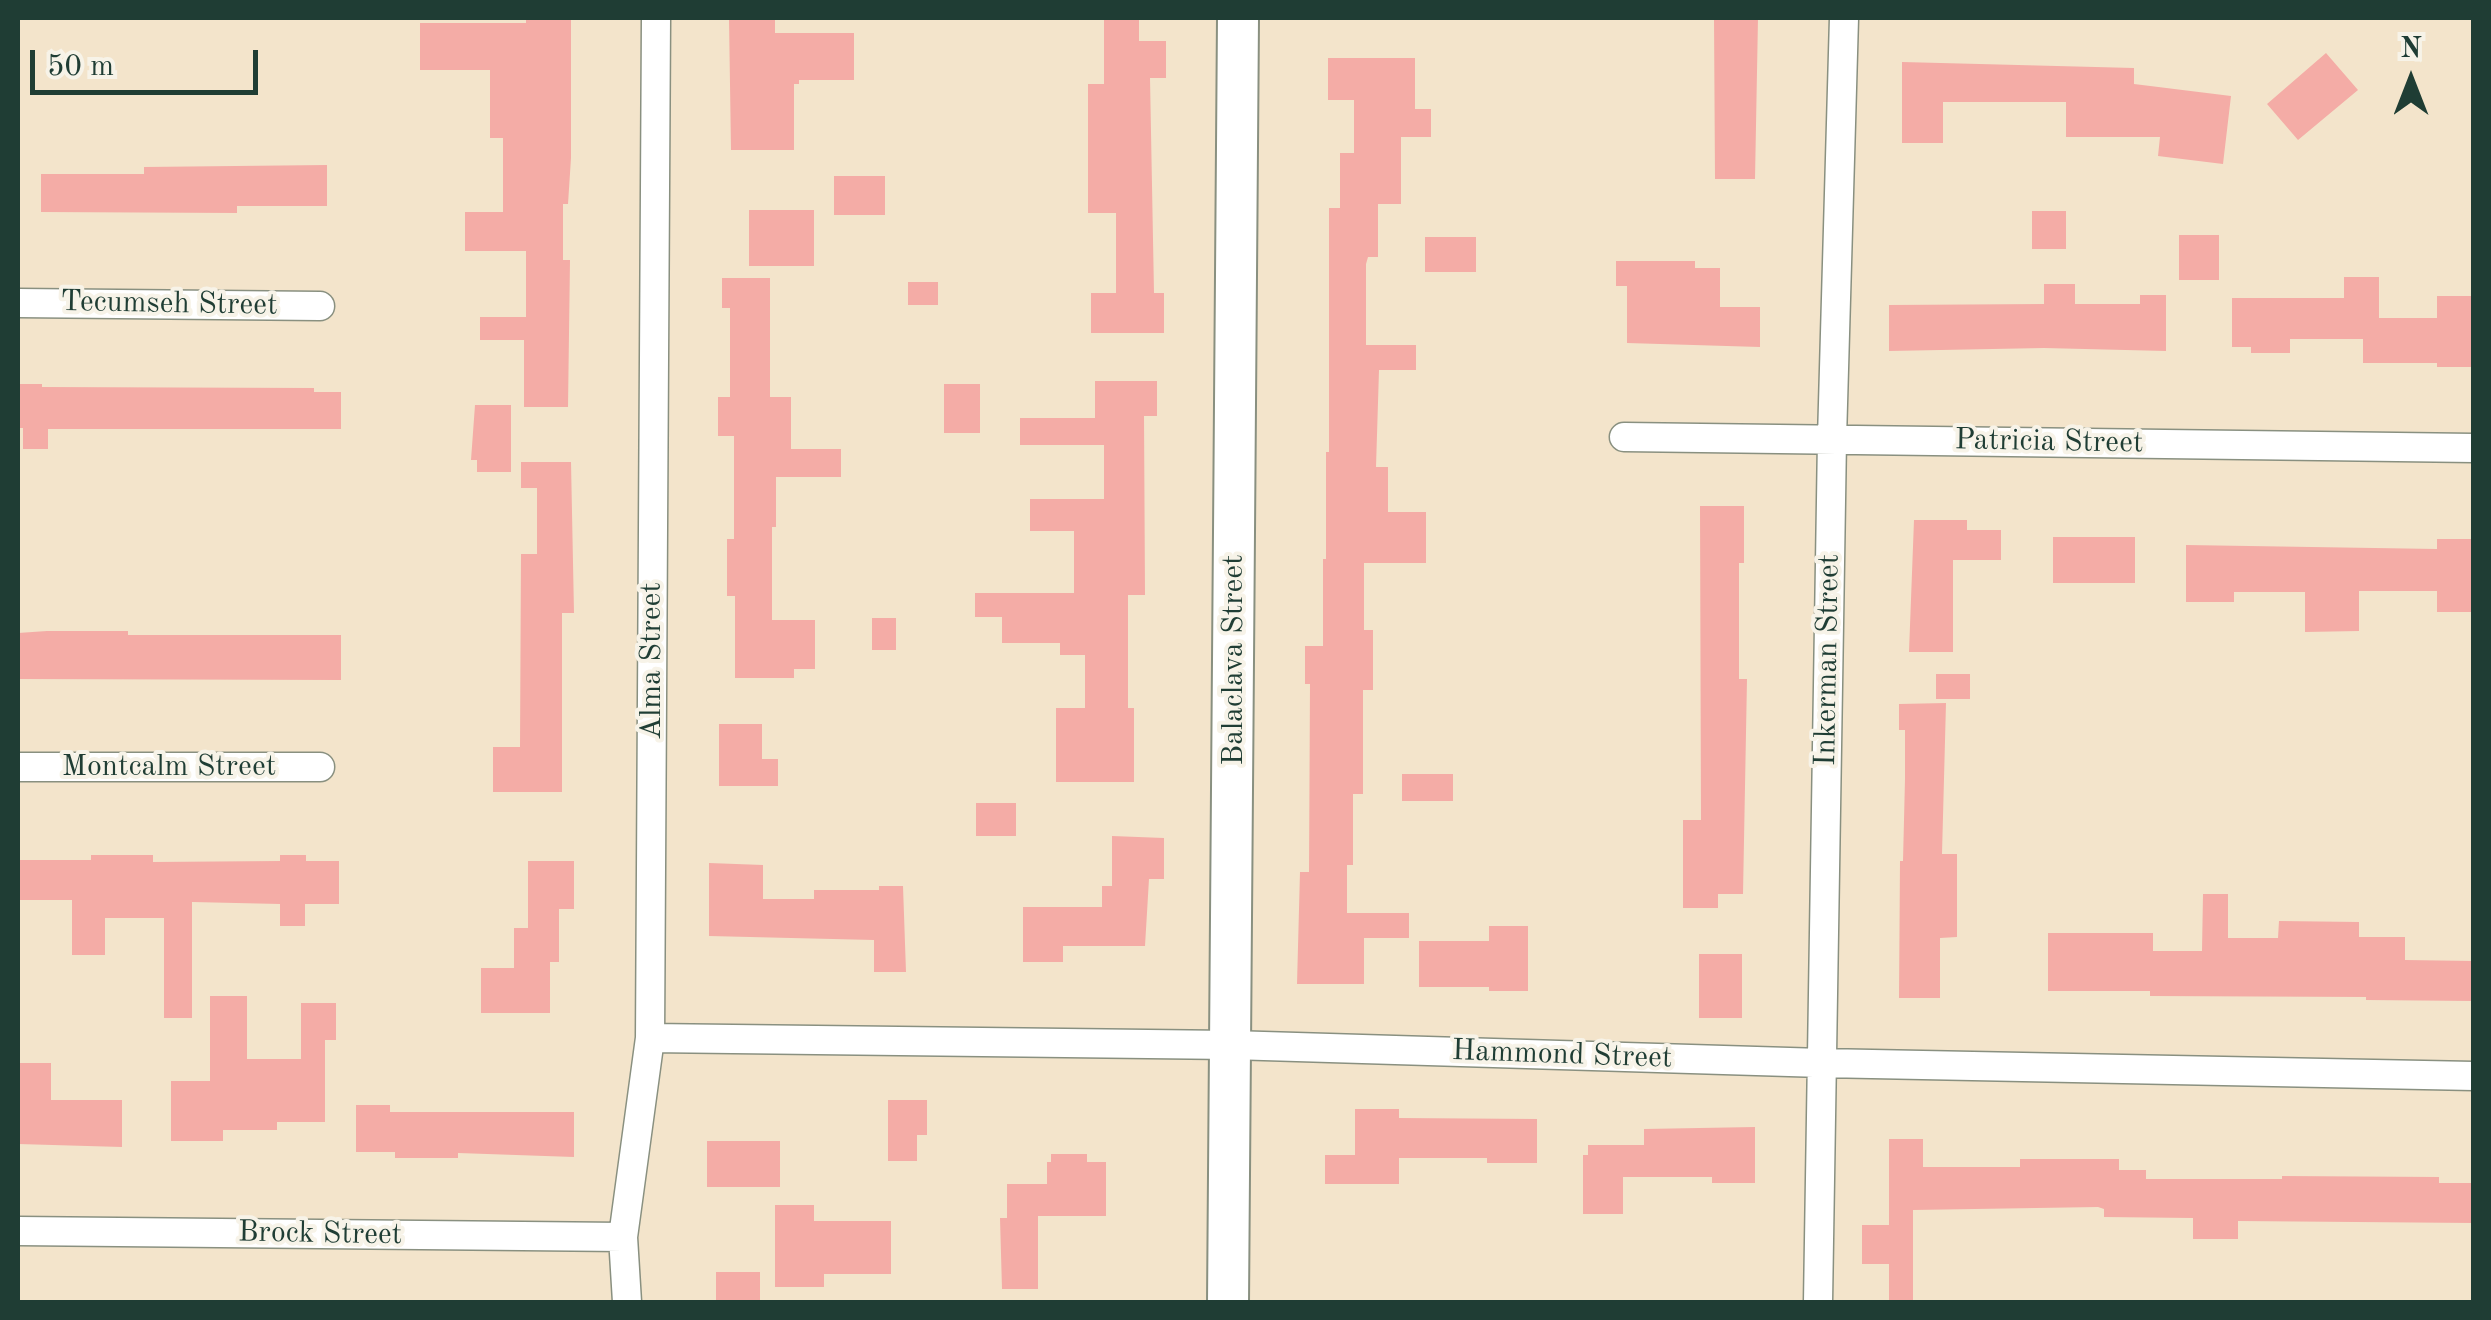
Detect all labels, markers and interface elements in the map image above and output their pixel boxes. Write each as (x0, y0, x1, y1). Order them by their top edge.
scale bar (35, 30, 262, 92)
north arrow (2361, 30, 2461, 130)
text: N (2400, 36, 2422, 64)
text: 50 m (47, 52, 114, 82)
street label: Tecumseh Street (60, 284, 278, 324)
street label: Patricia Street (1954, 422, 2144, 462)
street label: Inkerman Street (1808, 553, 1848, 767)
street label: Balaclava Street (1216, 554, 1252, 766)
street label: Alma Street (634, 582, 670, 740)
street label: Montcalm Street (62, 749, 276, 785)
street label: Hammond Street (1451, 1033, 1673, 1077)
street label: Brock Street (237, 1215, 403, 1253)

